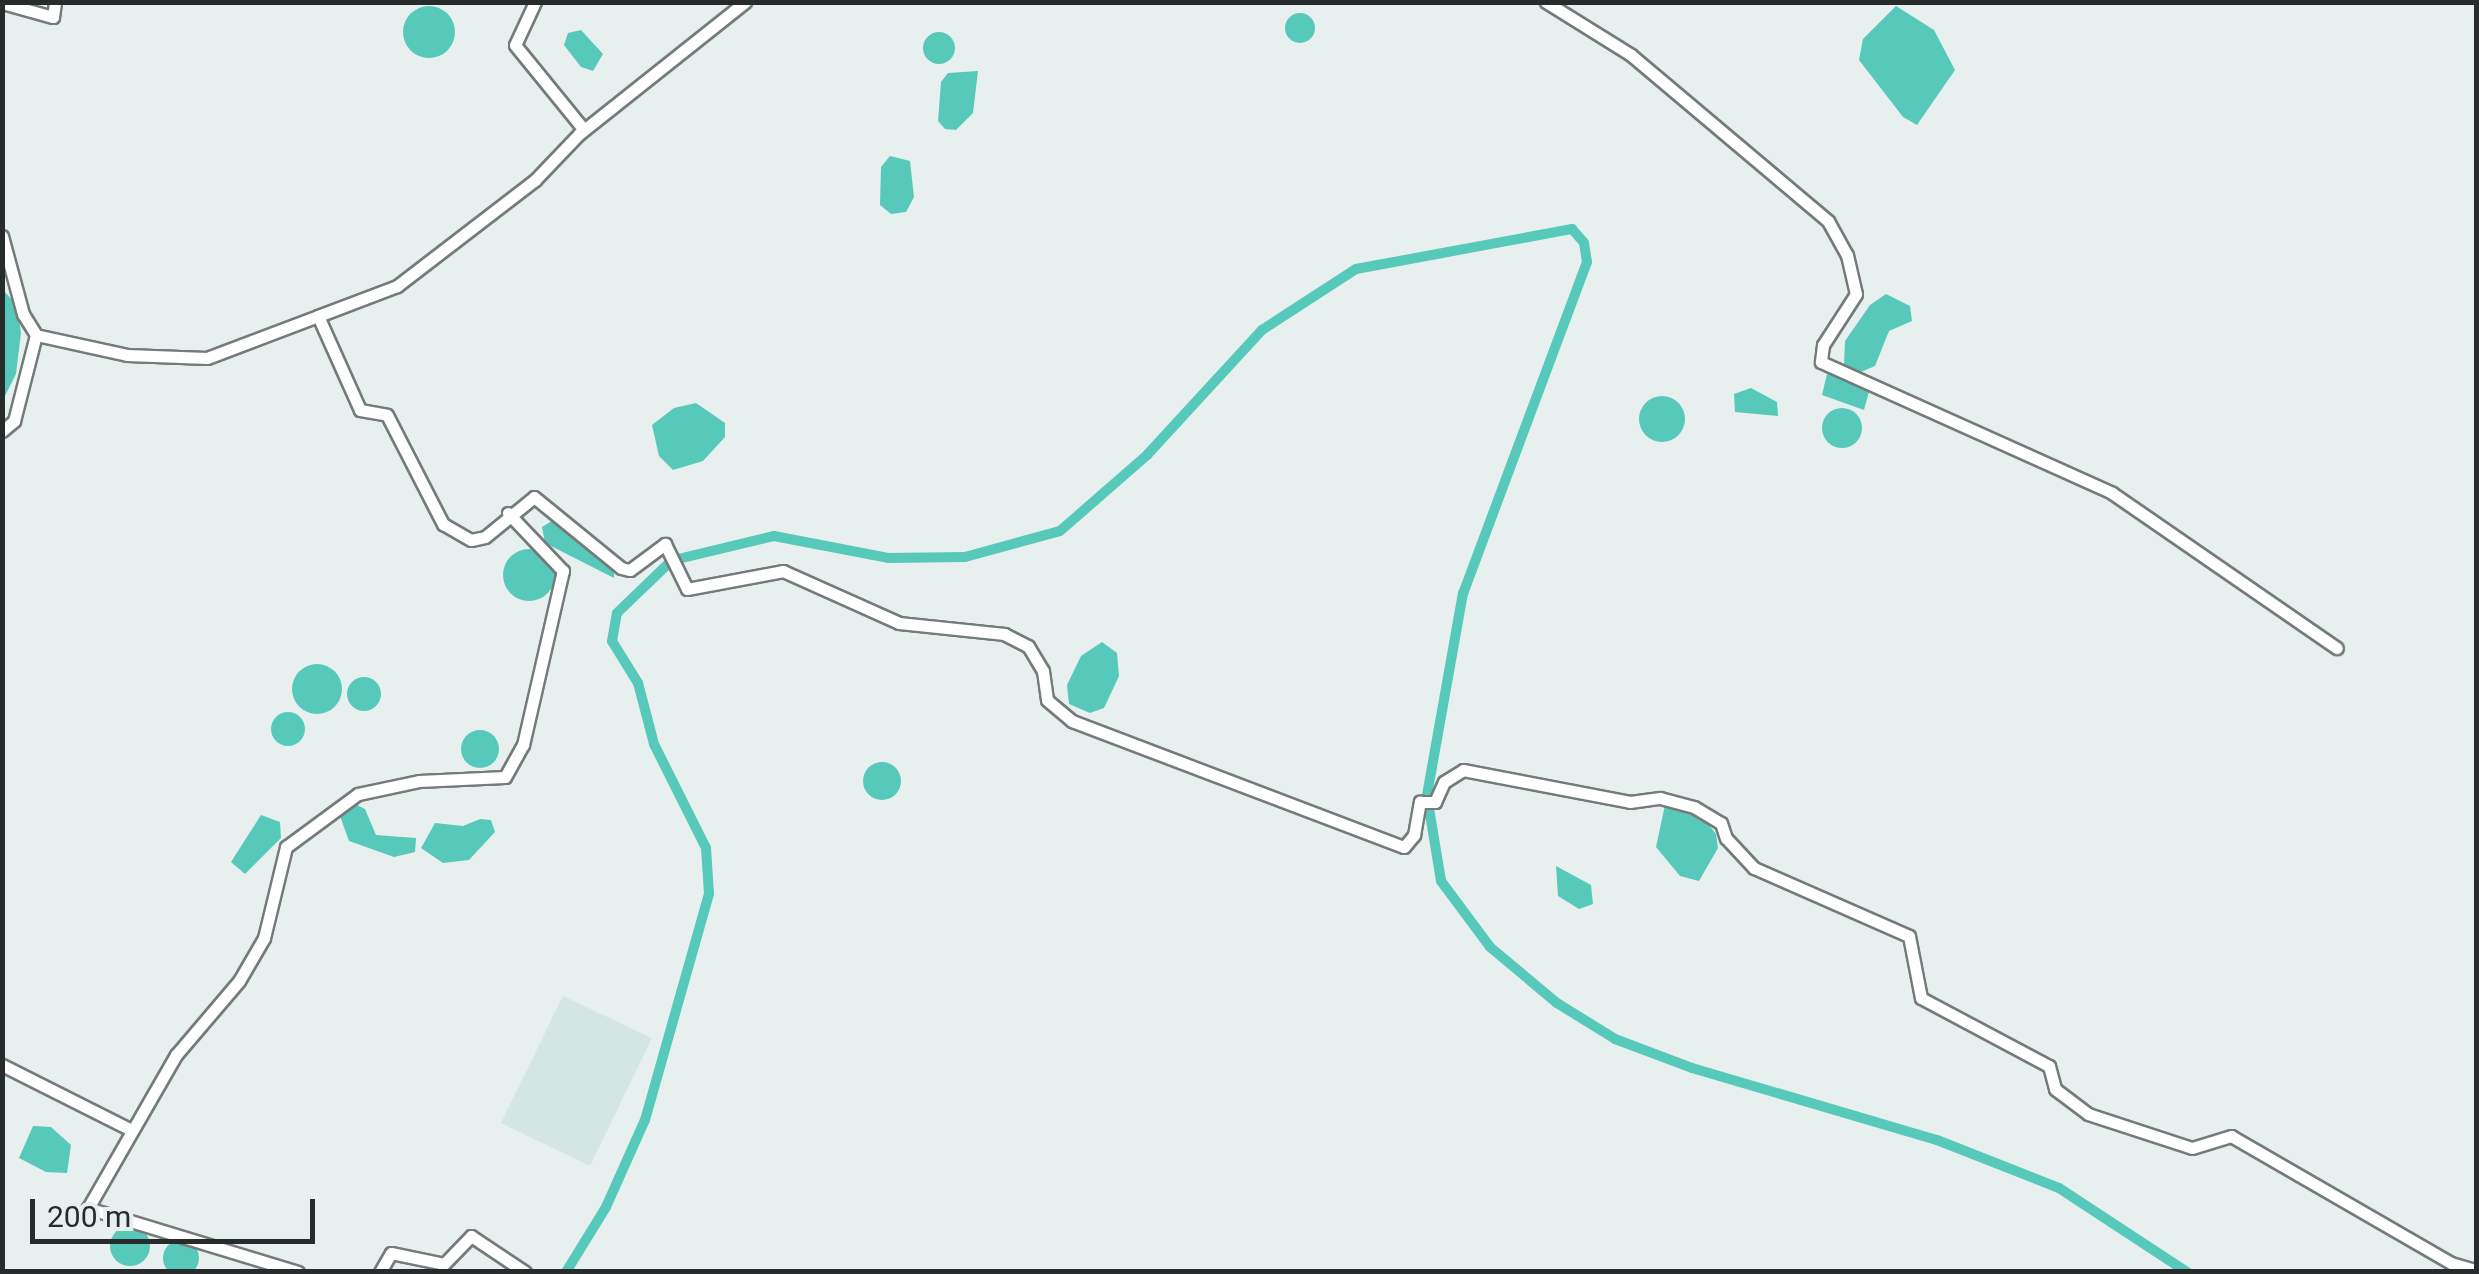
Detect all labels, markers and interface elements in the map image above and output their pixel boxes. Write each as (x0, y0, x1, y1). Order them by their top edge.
scale bar (35, 1179, 320, 1241)
text: 200 m (47, 1199, 131, 1234)

